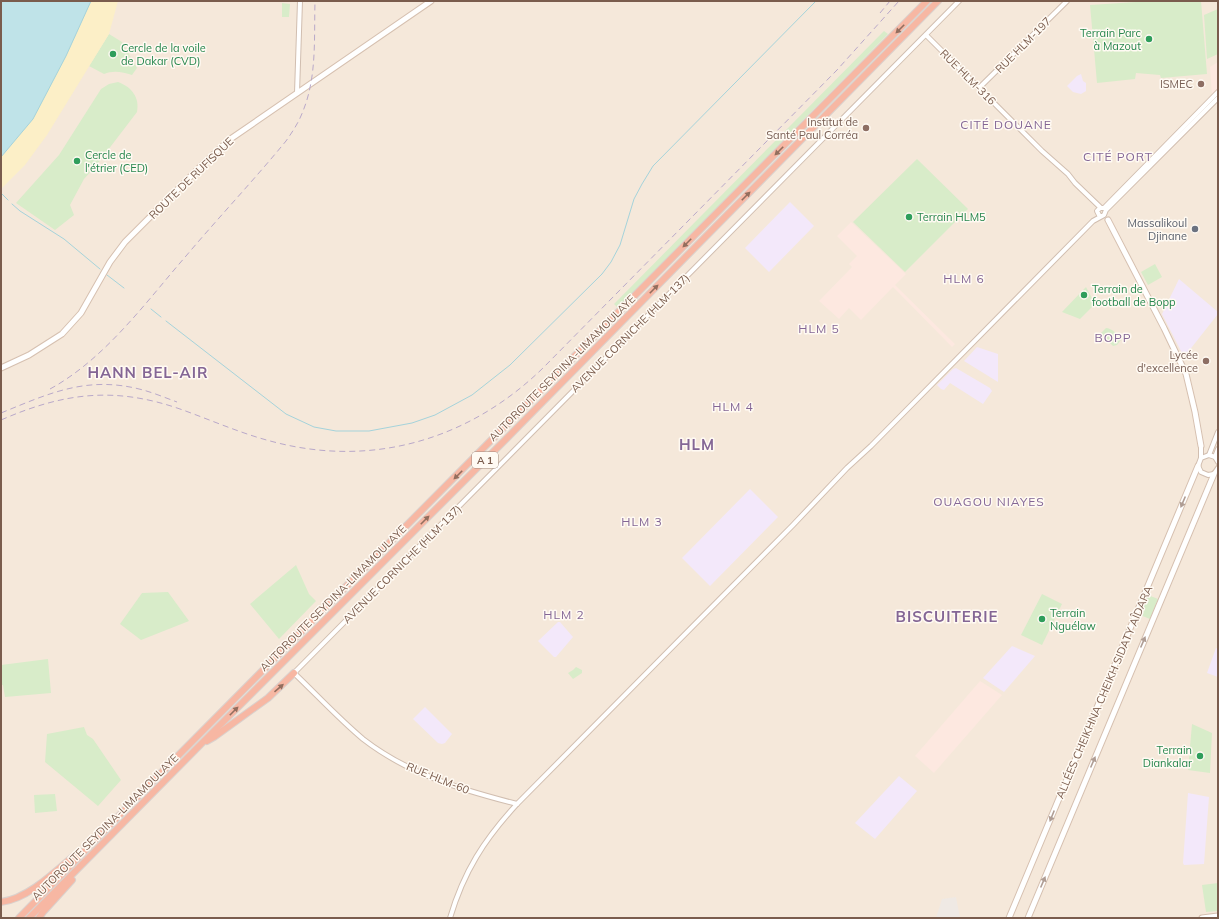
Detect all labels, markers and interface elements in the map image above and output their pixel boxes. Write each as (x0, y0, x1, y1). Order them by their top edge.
street label: RUE HLM-197 (992, 14, 1054, 76)
one-way arrow (895, 24, 905, 34)
place label: Terrain Parc à Mazout (1080, 26, 1142, 53)
marker: Terrain Parc à Mazout (1144, 34, 1154, 44)
place label: Cercle de la voile de Dakar (CVD) (121, 41, 206, 68)
street label: RUE HLM-316 (937, 46, 999, 108)
marker: Cercle de la voile de Dakar (CVD) (108, 49, 118, 59)
place label: ISMEC (1160, 77, 1193, 91)
marker: ISMEC (1196, 79, 1206, 89)
place label: Institut de Santé Paul Corréa (766, 115, 858, 142)
district label: CITÉ DOUANE (960, 117, 1052, 132)
marker: Institut de Santé Paul Corréa (861, 123, 871, 133)
street label: ROUTE DE RUFISQUE (146, 134, 236, 222)
one-way arrow (774, 146, 784, 156)
place label: Cercle de l'étrier (CED) (85, 148, 148, 175)
district label: CITÉ PORT (1083, 149, 1153, 164)
marker: Cercle de l'étrier (CED) (72, 156, 82, 166)
one-way arrow (741, 191, 751, 201)
place label: Terrain HLM5 (917, 210, 986, 224)
marker: Terrain HLM5 (904, 212, 914, 222)
place label: Massalikoul Djinane (1127, 216, 1187, 243)
marker: Massalikoul Djinane (1190, 224, 1200, 234)
one-way arrow (682, 238, 692, 248)
street label: AVENUE CORNICHE (HLM-137) (568, 271, 692, 395)
district label: HLM 6 (943, 271, 985, 286)
place label: Terrain de football de Bopp (1092, 282, 1176, 309)
one-way arrow (650, 284, 659, 294)
marker: Terrain de football de Bopp (1079, 290, 1089, 300)
street label: AUTOROUTE SEYDINA-LIMAMOULAYE (486, 292, 638, 444)
district label: HLM 5 (798, 321, 840, 336)
district label: BOPP (1094, 330, 1132, 345)
place label: Lycée d'excellence (1137, 348, 1198, 375)
marker: Lycée d'excellence (1201, 356, 1211, 366)
district label: HANN BEL-AIR (87, 363, 209, 382)
district label: HLM 4 (712, 399, 754, 414)
district label: HLM (679, 435, 715, 454)
road number: A 1 (472, 452, 498, 468)
one-way arrow (453, 470, 463, 480)
district label: OUAGOU NIAYES (933, 494, 1045, 509)
one-way arrow (1180, 497, 1186, 509)
street label: AVENUE CORNICHE (HLM-137) (340, 502, 464, 626)
district label: HLM 3 (621, 514, 663, 529)
one-way arrow (420, 515, 430, 525)
street label: AUTOROUTE SEYDINA-LIMAMOULAYE (257, 522, 409, 674)
street label: ALLÉES CHEIKHNA CHEIKH SIDATY AÎDARA (1053, 583, 1155, 801)
place label: Terrain Nguélaw (1050, 606, 1096, 633)
district label: HLM 2 (543, 607, 585, 622)
district label: BISCUITERIE (896, 607, 998, 626)
marker: Terrain Nguélaw (1037, 614, 1047, 624)
one-way arrow (1140, 637, 1146, 648)
one-way arrow (274, 684, 284, 693)
one-way arrow (229, 706, 239, 716)
place label: Terrain Diankalar (1143, 743, 1192, 770)
street label: AUTOROUTE SEYDINA-LIMAMOULAYE (29, 751, 181, 903)
marker: Terrain Diankalar (1195, 751, 1205, 761)
one-way arrow (1090, 756, 1096, 768)
street label: RUE HLM-60 (404, 759, 472, 797)
one-way arrow (1049, 810, 1055, 821)
one-way arrow (1039, 876, 1046, 888)

